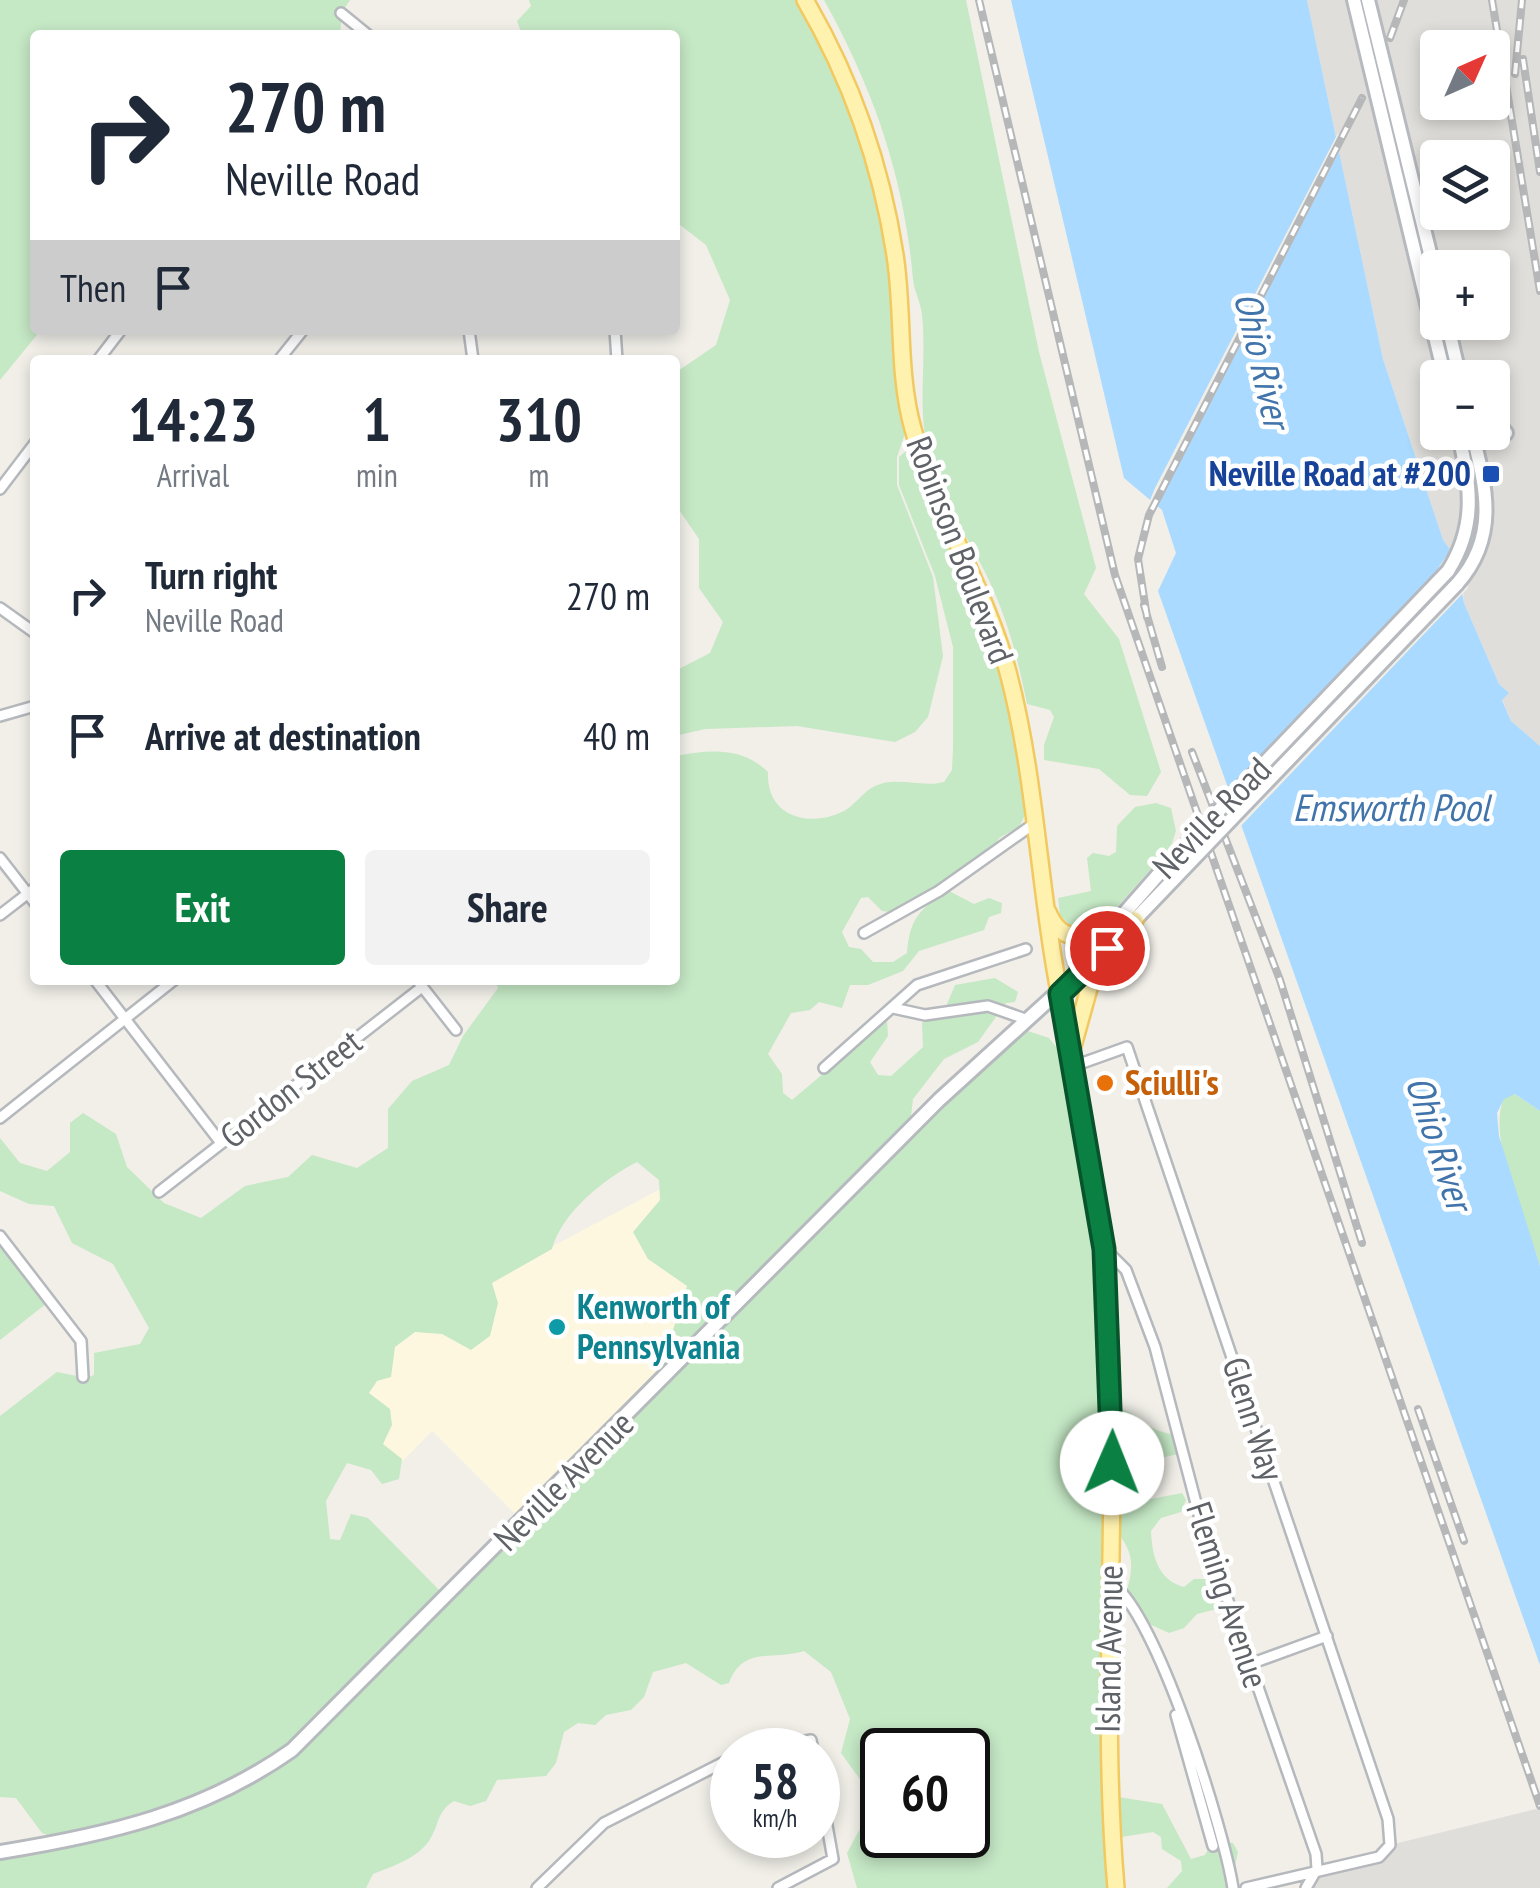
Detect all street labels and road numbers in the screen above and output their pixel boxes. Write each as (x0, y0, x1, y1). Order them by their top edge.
street label: Robinson Boulevard (897, 430, 1025, 670)
street label: Neville Road (1142, 747, 1281, 888)
street label: Gordon Street (210, 1018, 371, 1158)
street label: Glenn Way (1212, 1351, 1296, 1487)
street label: Neville Avenue (484, 1401, 643, 1560)
street label: Fleming Avenue (1176, 1496, 1280, 1694)
street label: Island Avenue (1084, 1565, 1132, 1733)

